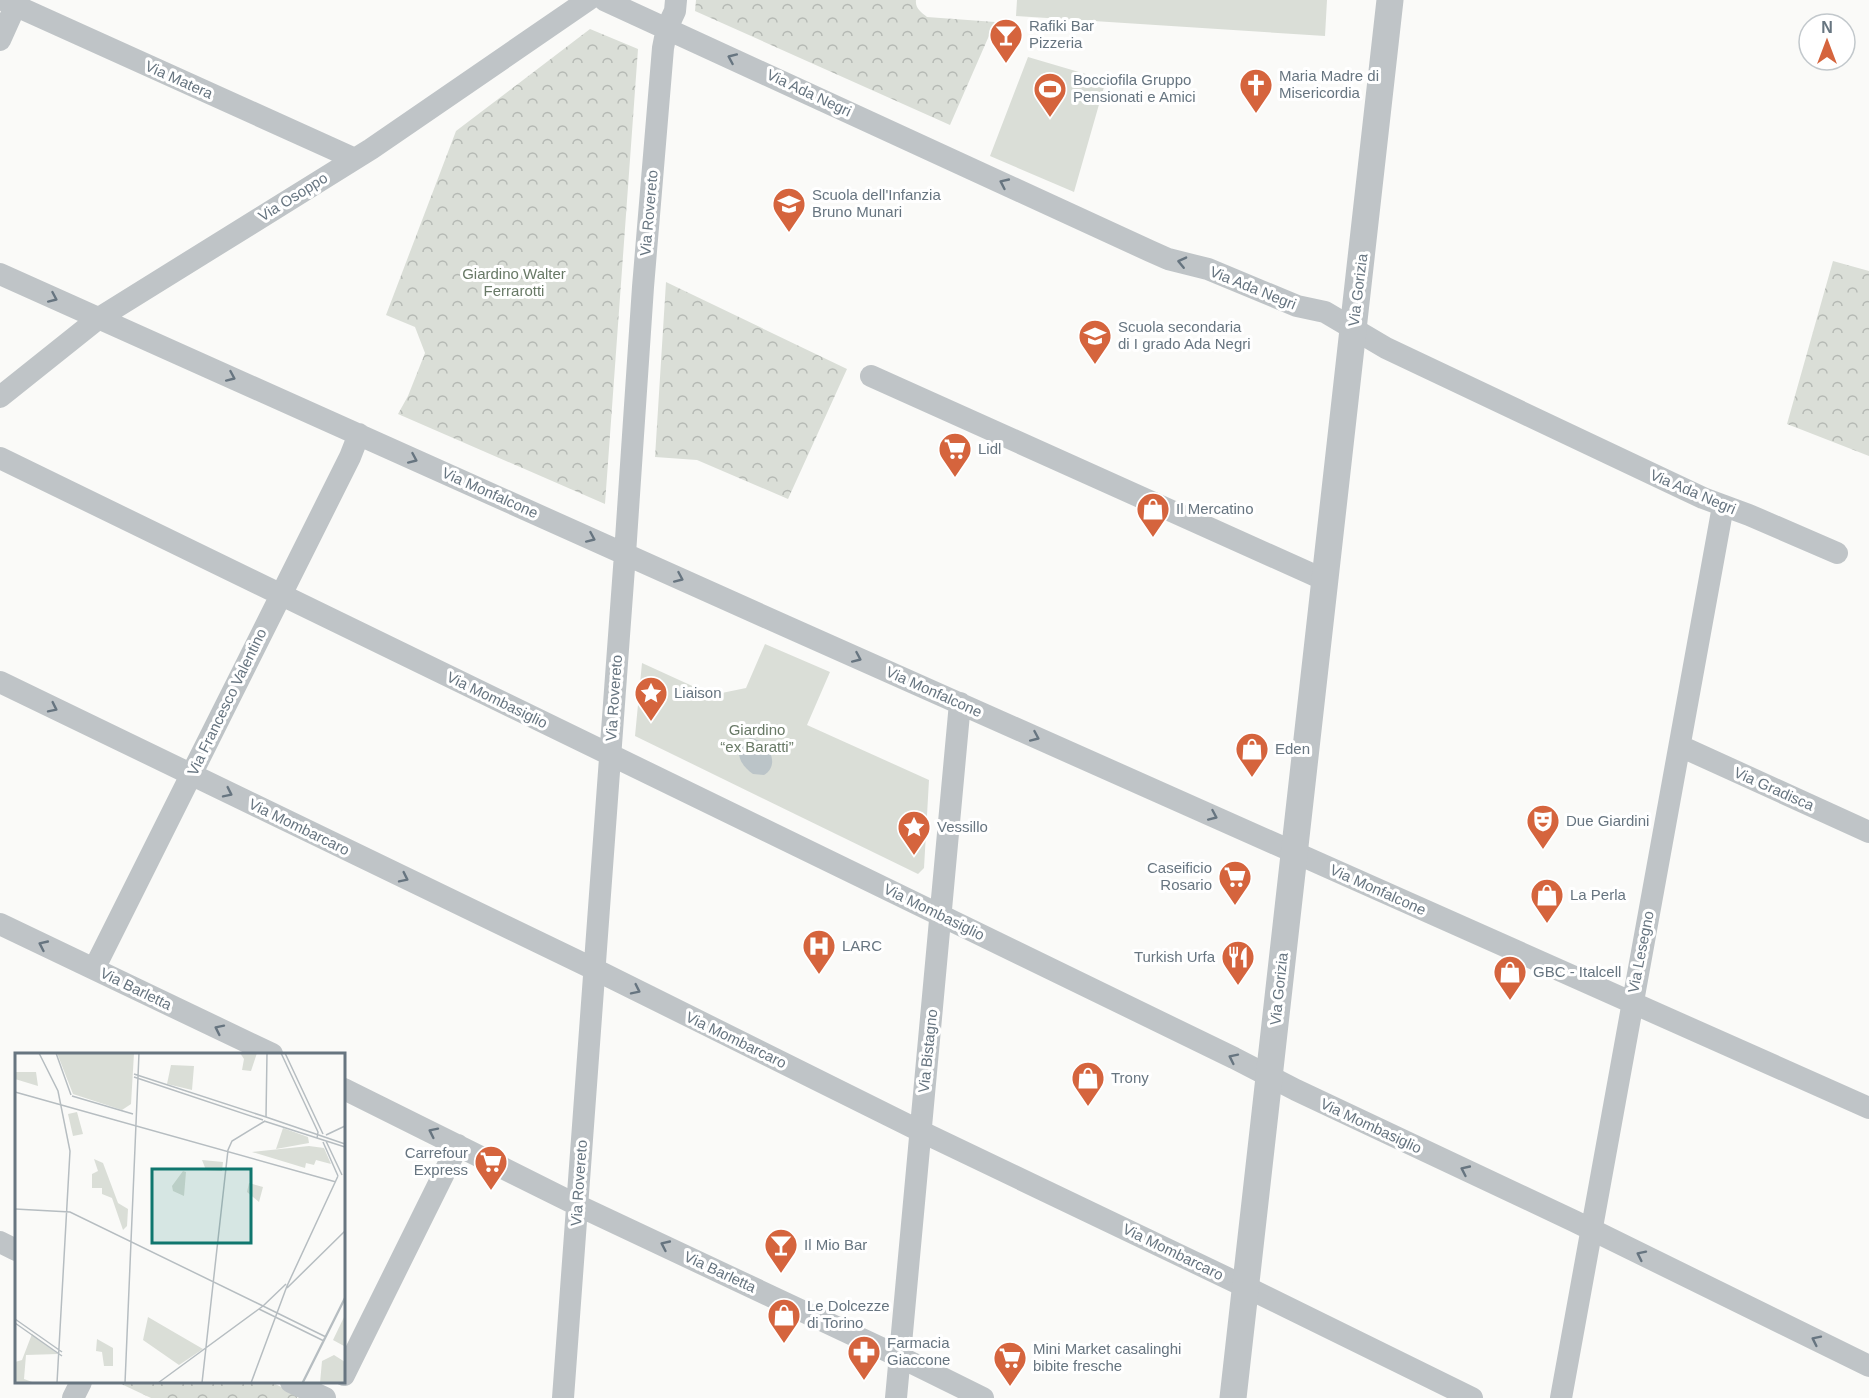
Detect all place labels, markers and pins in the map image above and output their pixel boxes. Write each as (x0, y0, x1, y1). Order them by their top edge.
bar icon: Rafiki Bar Pizzeria (988, 17, 1024, 64)
place label: Rafiki Bar Pizzeria (1029, 17, 1094, 51)
church icon: Maria Madre di Misericordia (1238, 67, 1274, 114)
place label: Maria Madre di Misericordia (1279, 67, 1379, 101)
sports icon: Bocciofila Gruppo Pensionati e Amici (1032, 71, 1068, 118)
place label: Bocciofila Gruppo Pensionati e Amici (1073, 71, 1196, 105)
school or university icon: Scuola dell'Infanzia Bruno Munari (771, 186, 807, 233)
place label: Scuola dell'Infanzia Bruno Munari (812, 186, 941, 220)
school or university icon: Scuola secondaria di I grado Ada Negri (1077, 318, 1113, 365)
place label: Scuola secondaria di I grado Ada Negri (1118, 318, 1251, 352)
supermarket icon: Lidl (937, 431, 973, 478)
place label: Lidl (978, 440, 1001, 457)
shop icon: Il Mercatino (1135, 491, 1171, 538)
place label: Il Mercatino (1176, 500, 1254, 517)
place icon: Liaison (633, 675, 669, 722)
place label: Liaison (674, 684, 722, 701)
shop icon: Eden (1234, 731, 1270, 778)
place label: Eden (1275, 740, 1310, 757)
theatre icon: Due Giardini (1525, 803, 1561, 850)
place icon: Vessillo (896, 809, 932, 856)
place label: Due Giardini (1566, 812, 1649, 829)
place label: Vessillo (937, 818, 988, 835)
place label: Caseificio Rosario (1147, 859, 1212, 893)
supermarket icon: Caseificio Rosario (1217, 859, 1253, 906)
shop icon: La Perla (1529, 877, 1565, 924)
place label: La Perla (1570, 886, 1627, 903)
hospital icon: LARC (801, 928, 837, 975)
place label: LARC (842, 937, 882, 954)
restaurant icon: Turkish Urfa (1220, 939, 1256, 986)
place label: Turkish Urfa (1134, 948, 1216, 965)
shop icon: GBC - Italcell (1492, 954, 1528, 1001)
place label: GBC - Italcell (1533, 963, 1621, 980)
shop icon: Trony (1070, 1060, 1106, 1107)
place label: Trony (1111, 1069, 1149, 1086)
place label: Carrefour Express (405, 1144, 468, 1178)
supermarket icon: Carrefour Express (473, 1144, 509, 1191)
bar icon: Il Mio Bar (763, 1227, 799, 1274)
place label: Il Mio Bar (804, 1236, 867, 1253)
shop icon: Le Dolcezze di Torino (766, 1297, 802, 1344)
place label: Le Dolcezze di Torino (807, 1297, 890, 1331)
pharmacy icon: Farmacia Giaccone (846, 1334, 882, 1381)
place label: Farmacia Giaccone (887, 1334, 950, 1368)
supermarket icon: Mini Market casalinghi bibite fresche (992, 1340, 1028, 1387)
place label: Mini Market casalinghi bibite fresche (1033, 1340, 1181, 1374)

